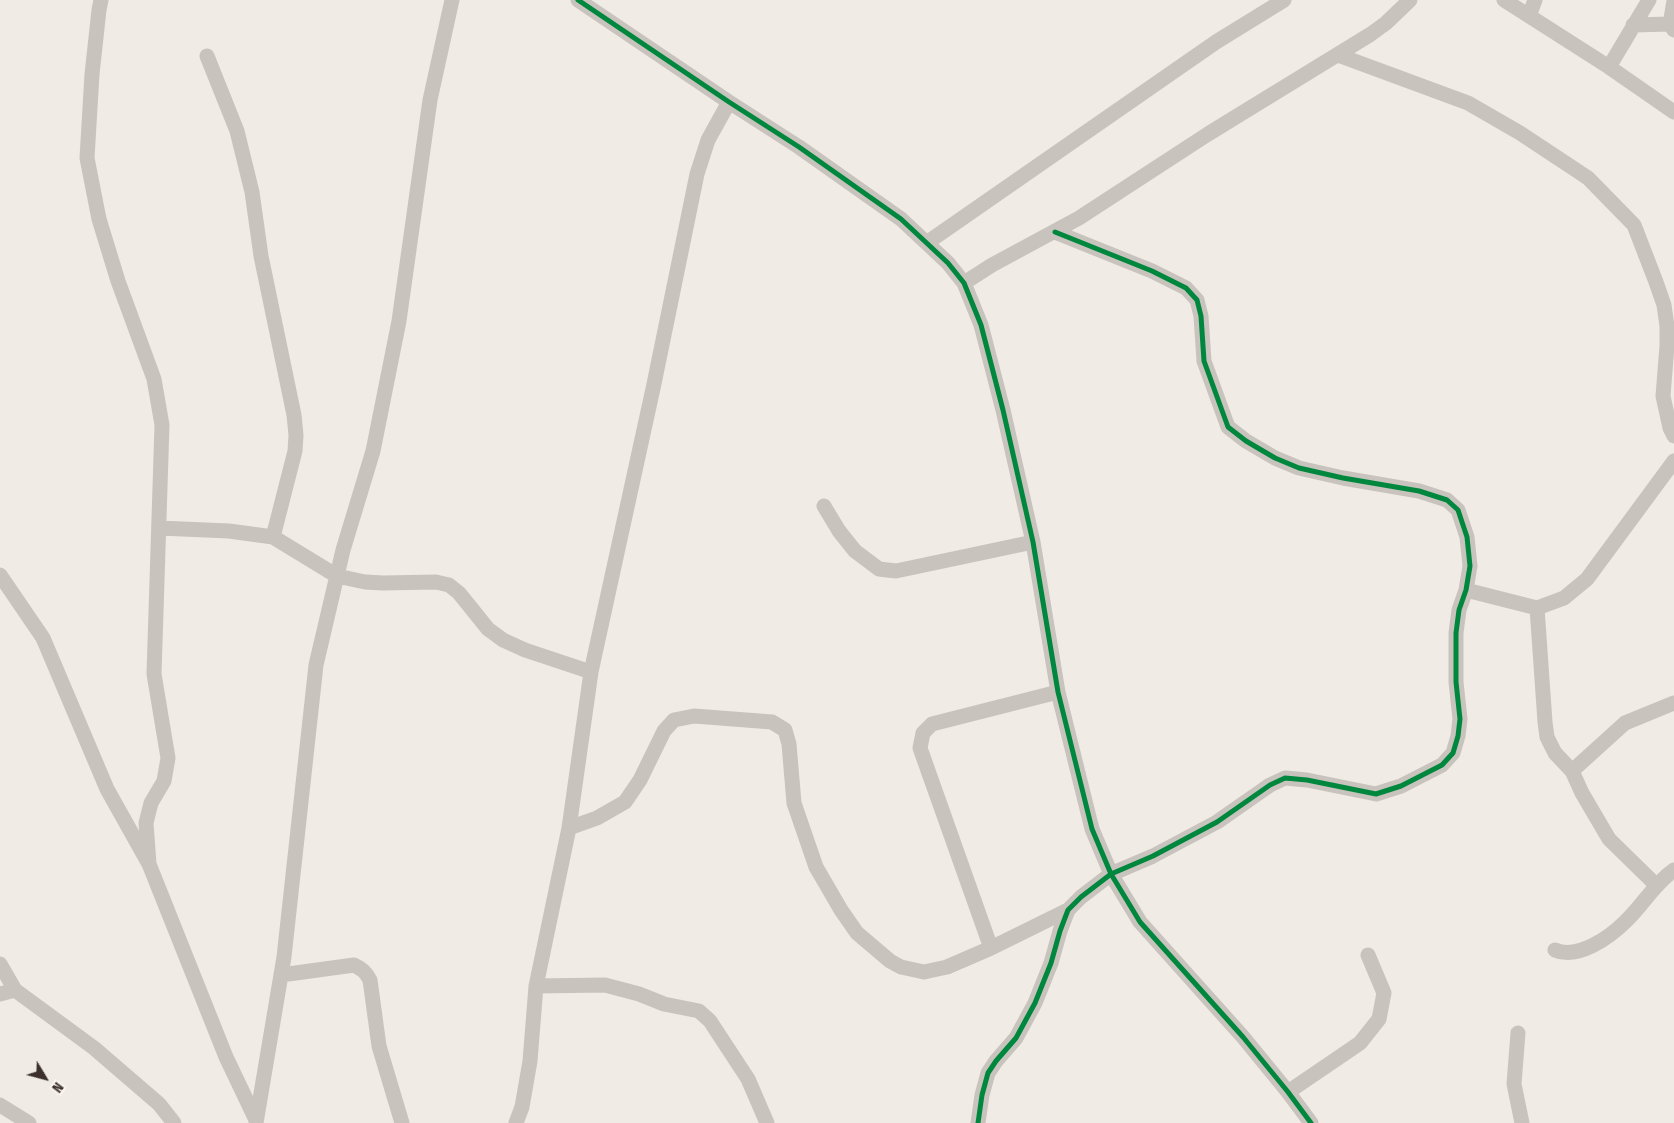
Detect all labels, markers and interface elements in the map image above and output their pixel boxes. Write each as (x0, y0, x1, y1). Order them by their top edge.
north arrow (20, 1053, 70, 1103)
text: N (48, 1079, 67, 1096)

